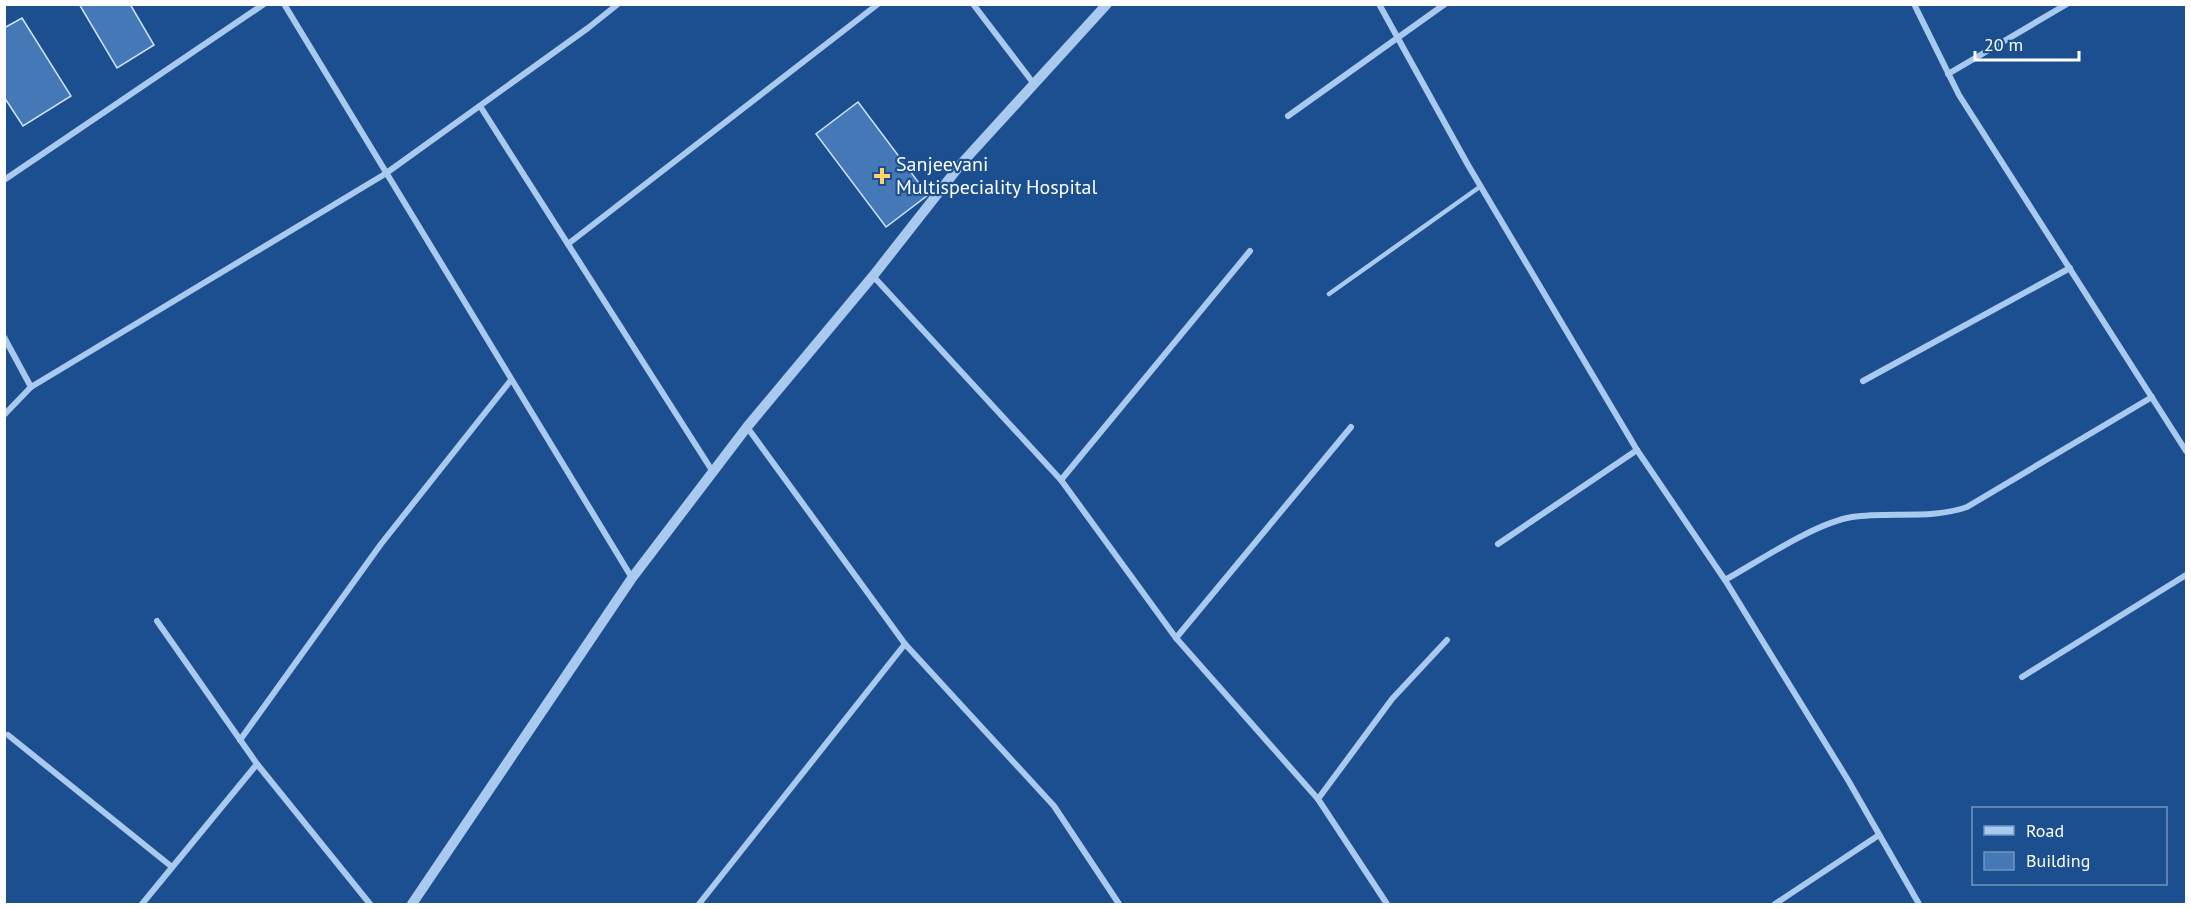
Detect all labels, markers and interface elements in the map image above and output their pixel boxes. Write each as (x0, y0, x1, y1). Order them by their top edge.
scale bar (1975, 24, 2078, 62)
text: 20 m (1984, 33, 2023, 56)
place label: Sanjeevani Multispeciality Hospital (896, 151, 1097, 200)
marker: Sanjeevani Multispeciality Hospital (873, 167, 891, 185)
legend (1972, 807, 2167, 885)
text: Road (2026, 819, 2064, 842)
text: Building (2026, 849, 2090, 872)

